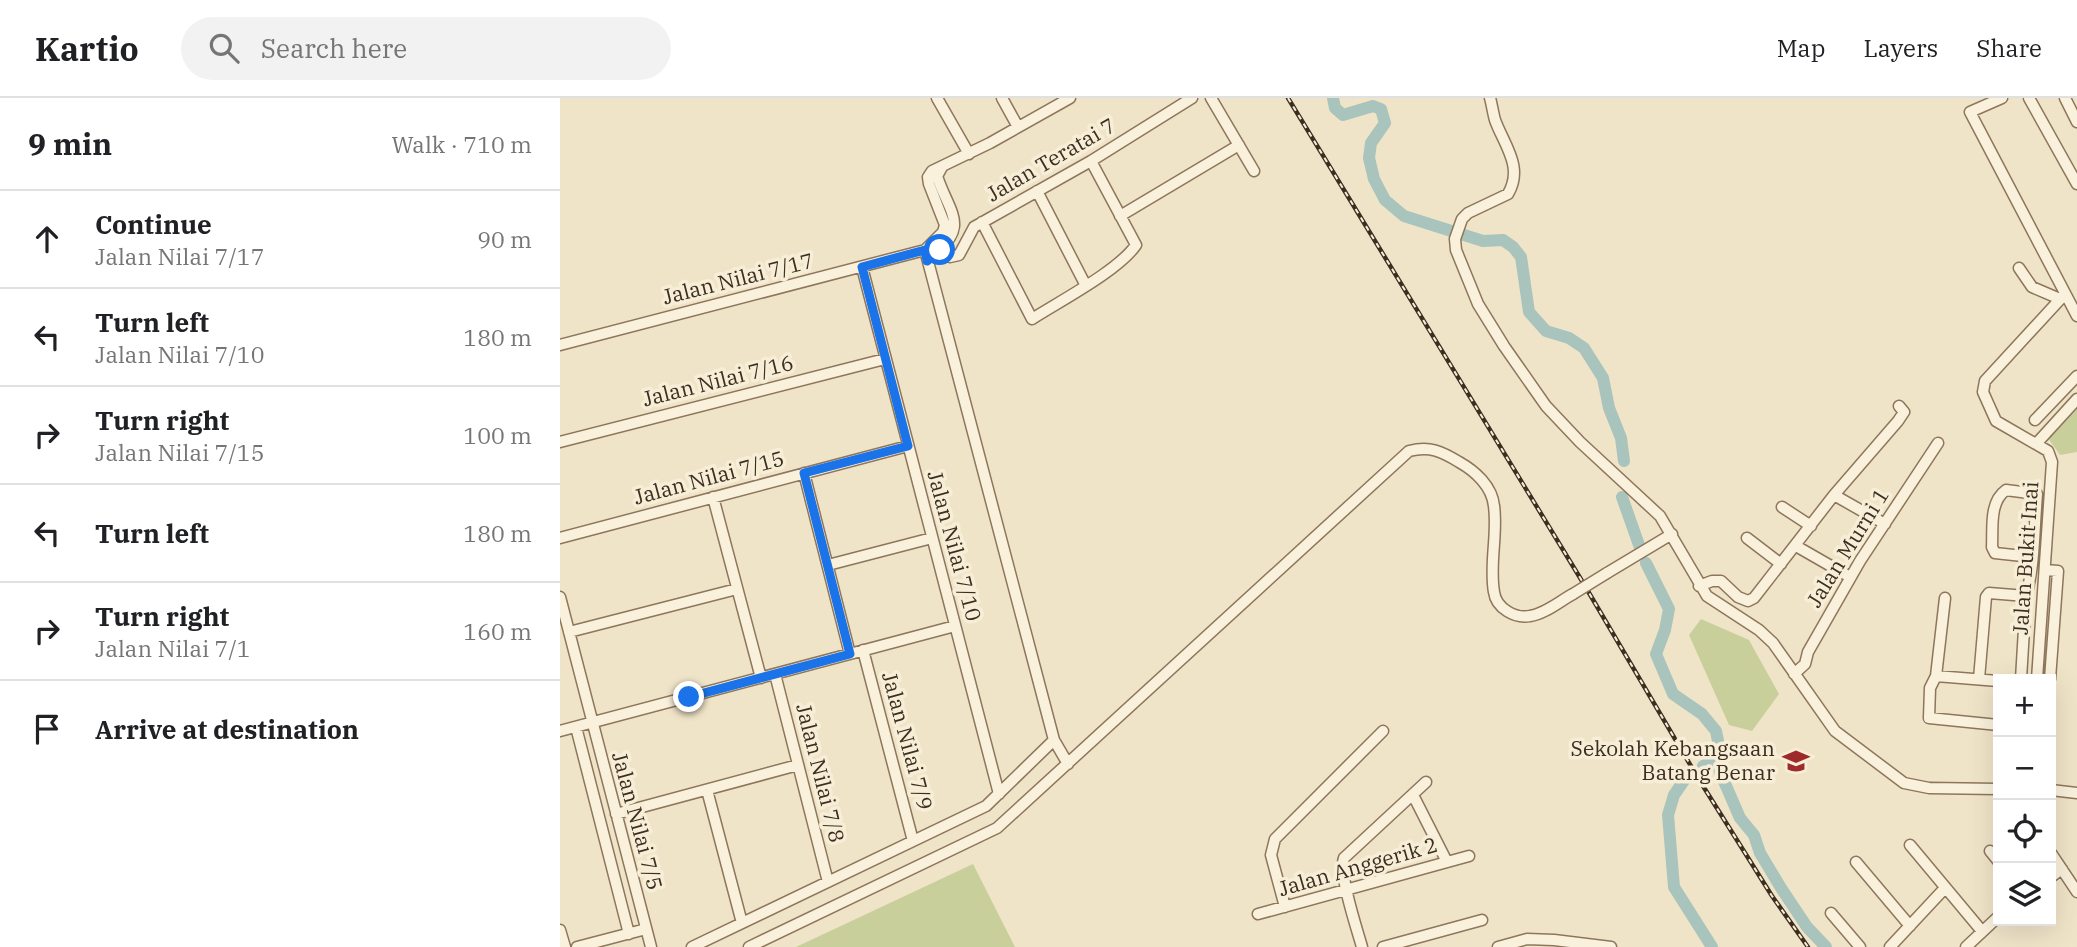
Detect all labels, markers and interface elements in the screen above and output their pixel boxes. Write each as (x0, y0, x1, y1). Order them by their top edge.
search box (181, 17, 671, 80)
text: Kartio (35, 27, 139, 70)
icon: search (205, 29, 243, 67)
text: Search here (261, 31, 407, 65)
text: Map (1777, 32, 1825, 64)
text: Layers (1863, 32, 1938, 64)
text: Share (1976, 32, 2042, 64)
street label: Jalan Teratai 7 (981, 111, 1120, 207)
text: 9 min (28, 124, 112, 163)
text: Walk · 710 m (391, 129, 532, 159)
text: Continue (95, 207, 212, 241)
icon: ahead (28, 220, 66, 258)
text: 90 m (477, 224, 532, 254)
route start (924, 234, 955, 265)
text: Jalan Nilai 7/17 (95, 241, 264, 271)
street label: Jalan Nilai 7/17 (659, 246, 816, 310)
text: Turn left (95, 305, 209, 339)
icon: left (28, 318, 66, 356)
text: 180 m (463, 322, 532, 352)
text: Jalan Nilai 7/10 (95, 339, 264, 369)
street label: Jalan Nilai 7/16 (639, 348, 796, 412)
text: Turn right (95, 403, 229, 437)
icon: right (28, 416, 66, 454)
text: 100 m (463, 420, 532, 450)
text: Jalan Nilai 7/15 (95, 437, 264, 467)
street label: Jalan Nilai 7/15 (630, 443, 787, 511)
street label: Jalan Nilai 7/10 (921, 467, 989, 624)
street label: Jalan Bukit Inai (2006, 480, 2044, 636)
street label: Jalan Murni 1 (1799, 483, 1895, 612)
icon: left (28, 514, 66, 552)
text: Turn left (95, 516, 209, 550)
text: 180 m (463, 518, 532, 548)
text: Turn right (95, 599, 229, 633)
icon: right (28, 612, 66, 650)
text: 160 m (463, 616, 532, 646)
text: Jalan Nilai 7/1 (95, 633, 251, 663)
street label: Jalan Nilai 7/9 (876, 668, 940, 813)
map controls (1993, 674, 2056, 926)
button: + (1993, 674, 2056, 737)
route end (673, 681, 704, 712)
street label: Jalan Nilai 7/8 (790, 700, 852, 845)
icon: arrive (28, 710, 66, 748)
text: Arrive at destination (95, 712, 359, 746)
place label: Sekolah Kebangsaan Batang Benar (1571, 734, 1776, 786)
button: − (1993, 737, 2056, 800)
school or university icon: Sekolah Kebangsaan Batang Benar (1781, 746, 1811, 776)
street label: Jalan Nilai 7/5 (606, 748, 670, 893)
button: locate (1993, 800, 2056, 863)
street label: Jalan Anggerik 2 (1275, 830, 1441, 902)
button: layers (1993, 863, 2056, 926)

